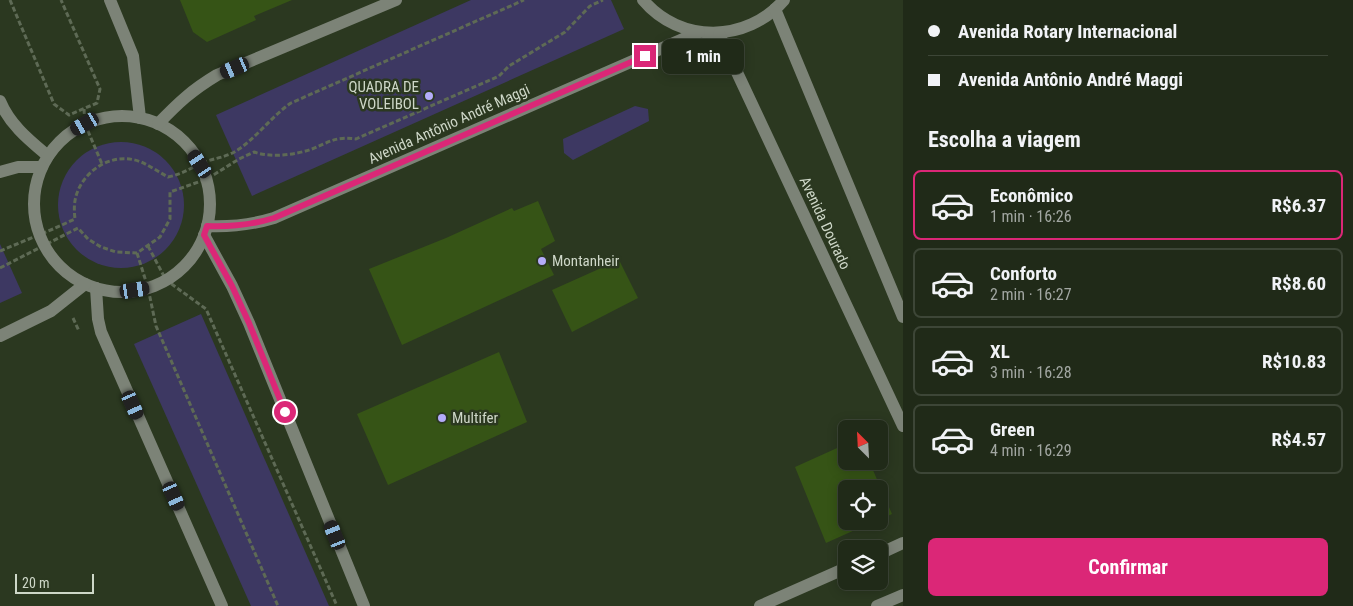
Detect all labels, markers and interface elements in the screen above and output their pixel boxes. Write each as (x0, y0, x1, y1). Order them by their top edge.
text: Avenida Rotary Internacional (958, 20, 1177, 43)
callout: 1 min (662, 38, 745, 74)
route end (634, 45, 656, 67)
text: 1 min (685, 47, 721, 66)
car (218, 55, 251, 81)
text: Avenida Antônio André Maggi (958, 68, 1183, 91)
place label: QUADRA DE VOLEIBOL (348, 78, 419, 113)
street label: Avenida Antônio André Maggi (365, 80, 533, 168)
marker: QUADRA DE VOLEIBOL (423, 90, 435, 102)
car (68, 110, 101, 138)
text: Escolha a viagem (928, 127, 1081, 152)
car (185, 147, 214, 181)
street label: Avenida Dourado (796, 174, 854, 272)
icon: car (930, 183, 975, 228)
text: Econômico (990, 184, 1073, 207)
text: R$6.37 (1272, 194, 1326, 217)
text: 1 min · 16:26 (990, 207, 1072, 226)
place label: Montanheir (552, 252, 620, 270)
marker: Montanheir (536, 255, 548, 267)
icon: car (930, 261, 975, 306)
text: Conforto (990, 262, 1057, 285)
text: R$8.60 (1272, 272, 1326, 295)
car (119, 280, 150, 300)
text: 2 min · 16:27 (990, 285, 1072, 304)
icon: car (930, 339, 975, 384)
text: XL (990, 340, 1010, 363)
text: R$10.83 (1262, 350, 1326, 373)
text: 3 min · 16:28 (990, 363, 1072, 382)
car (120, 388, 145, 422)
route start (274, 401, 296, 423)
place label: Multifer (452, 409, 499, 427)
marker: Multifer (436, 412, 448, 424)
icon: car (930, 417, 975, 462)
text: Green (990, 418, 1035, 441)
north arrow (838, 420, 888, 470)
map controls (838, 420, 888, 590)
text: R$4.57 (1272, 428, 1326, 451)
text: 4 min · 16:29 (990, 441, 1072, 460)
car (161, 479, 186, 513)
button: locate (838, 480, 888, 530)
car (322, 518, 347, 552)
button: Confirmar (928, 538, 1328, 596)
button: layers (838, 540, 888, 590)
scale bar (15, 571, 94, 594)
text: 20 m (22, 575, 50, 591)

